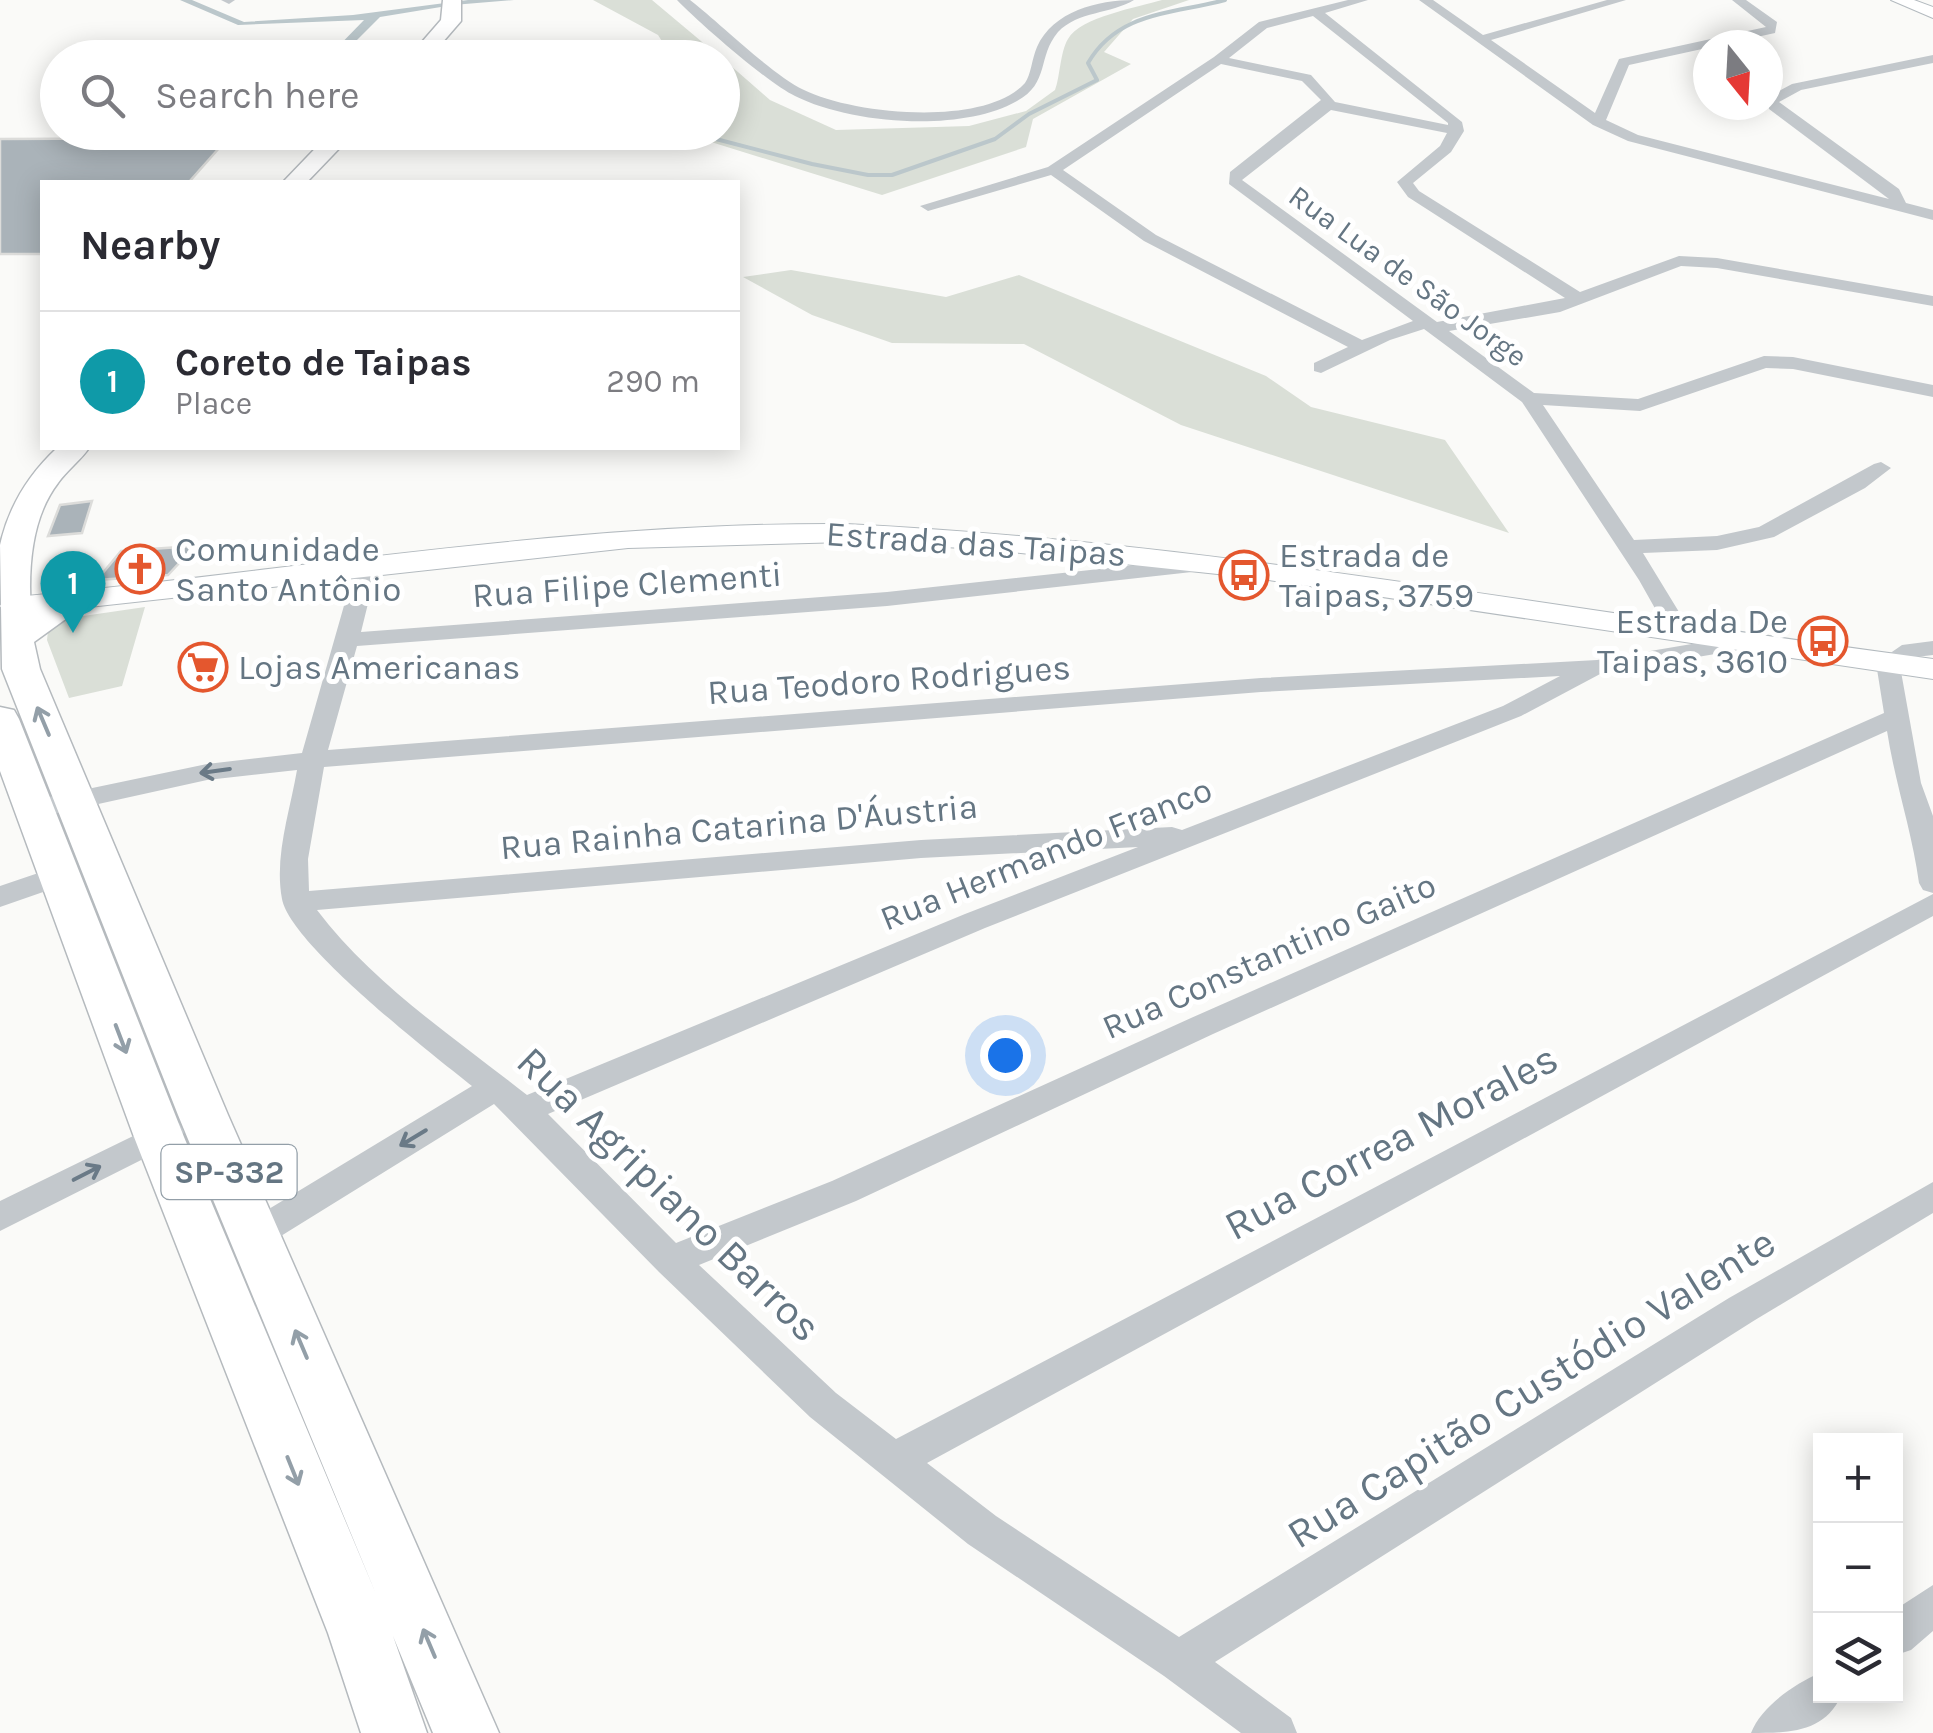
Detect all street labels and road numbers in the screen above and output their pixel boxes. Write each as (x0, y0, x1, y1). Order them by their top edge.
street label: Rua Lua de São Jorge (1282, 177, 1534, 375)
street label: Estrada das Taipas (825, 513, 1127, 575)
street label: Rua Filipe Clementi (471, 554, 783, 616)
street label: Rua Teodoro Rodrigues (706, 647, 1072, 713)
street label: Rua Hermando Franco (874, 769, 1218, 939)
street label: Rua Rainha Catarina D'Áustria (499, 786, 979, 868)
street label: Rua Constantino Gaito (1096, 864, 1442, 1048)
street label: Rua Correa Morales (1216, 1033, 1566, 1251)
street label: Rua Agripiano Barros (507, 1036, 831, 1352)
road number: SP-332 (162, 1145, 296, 1199)
street label: Rua Capitão Custódio Valente (1278, 1217, 1784, 1559)

